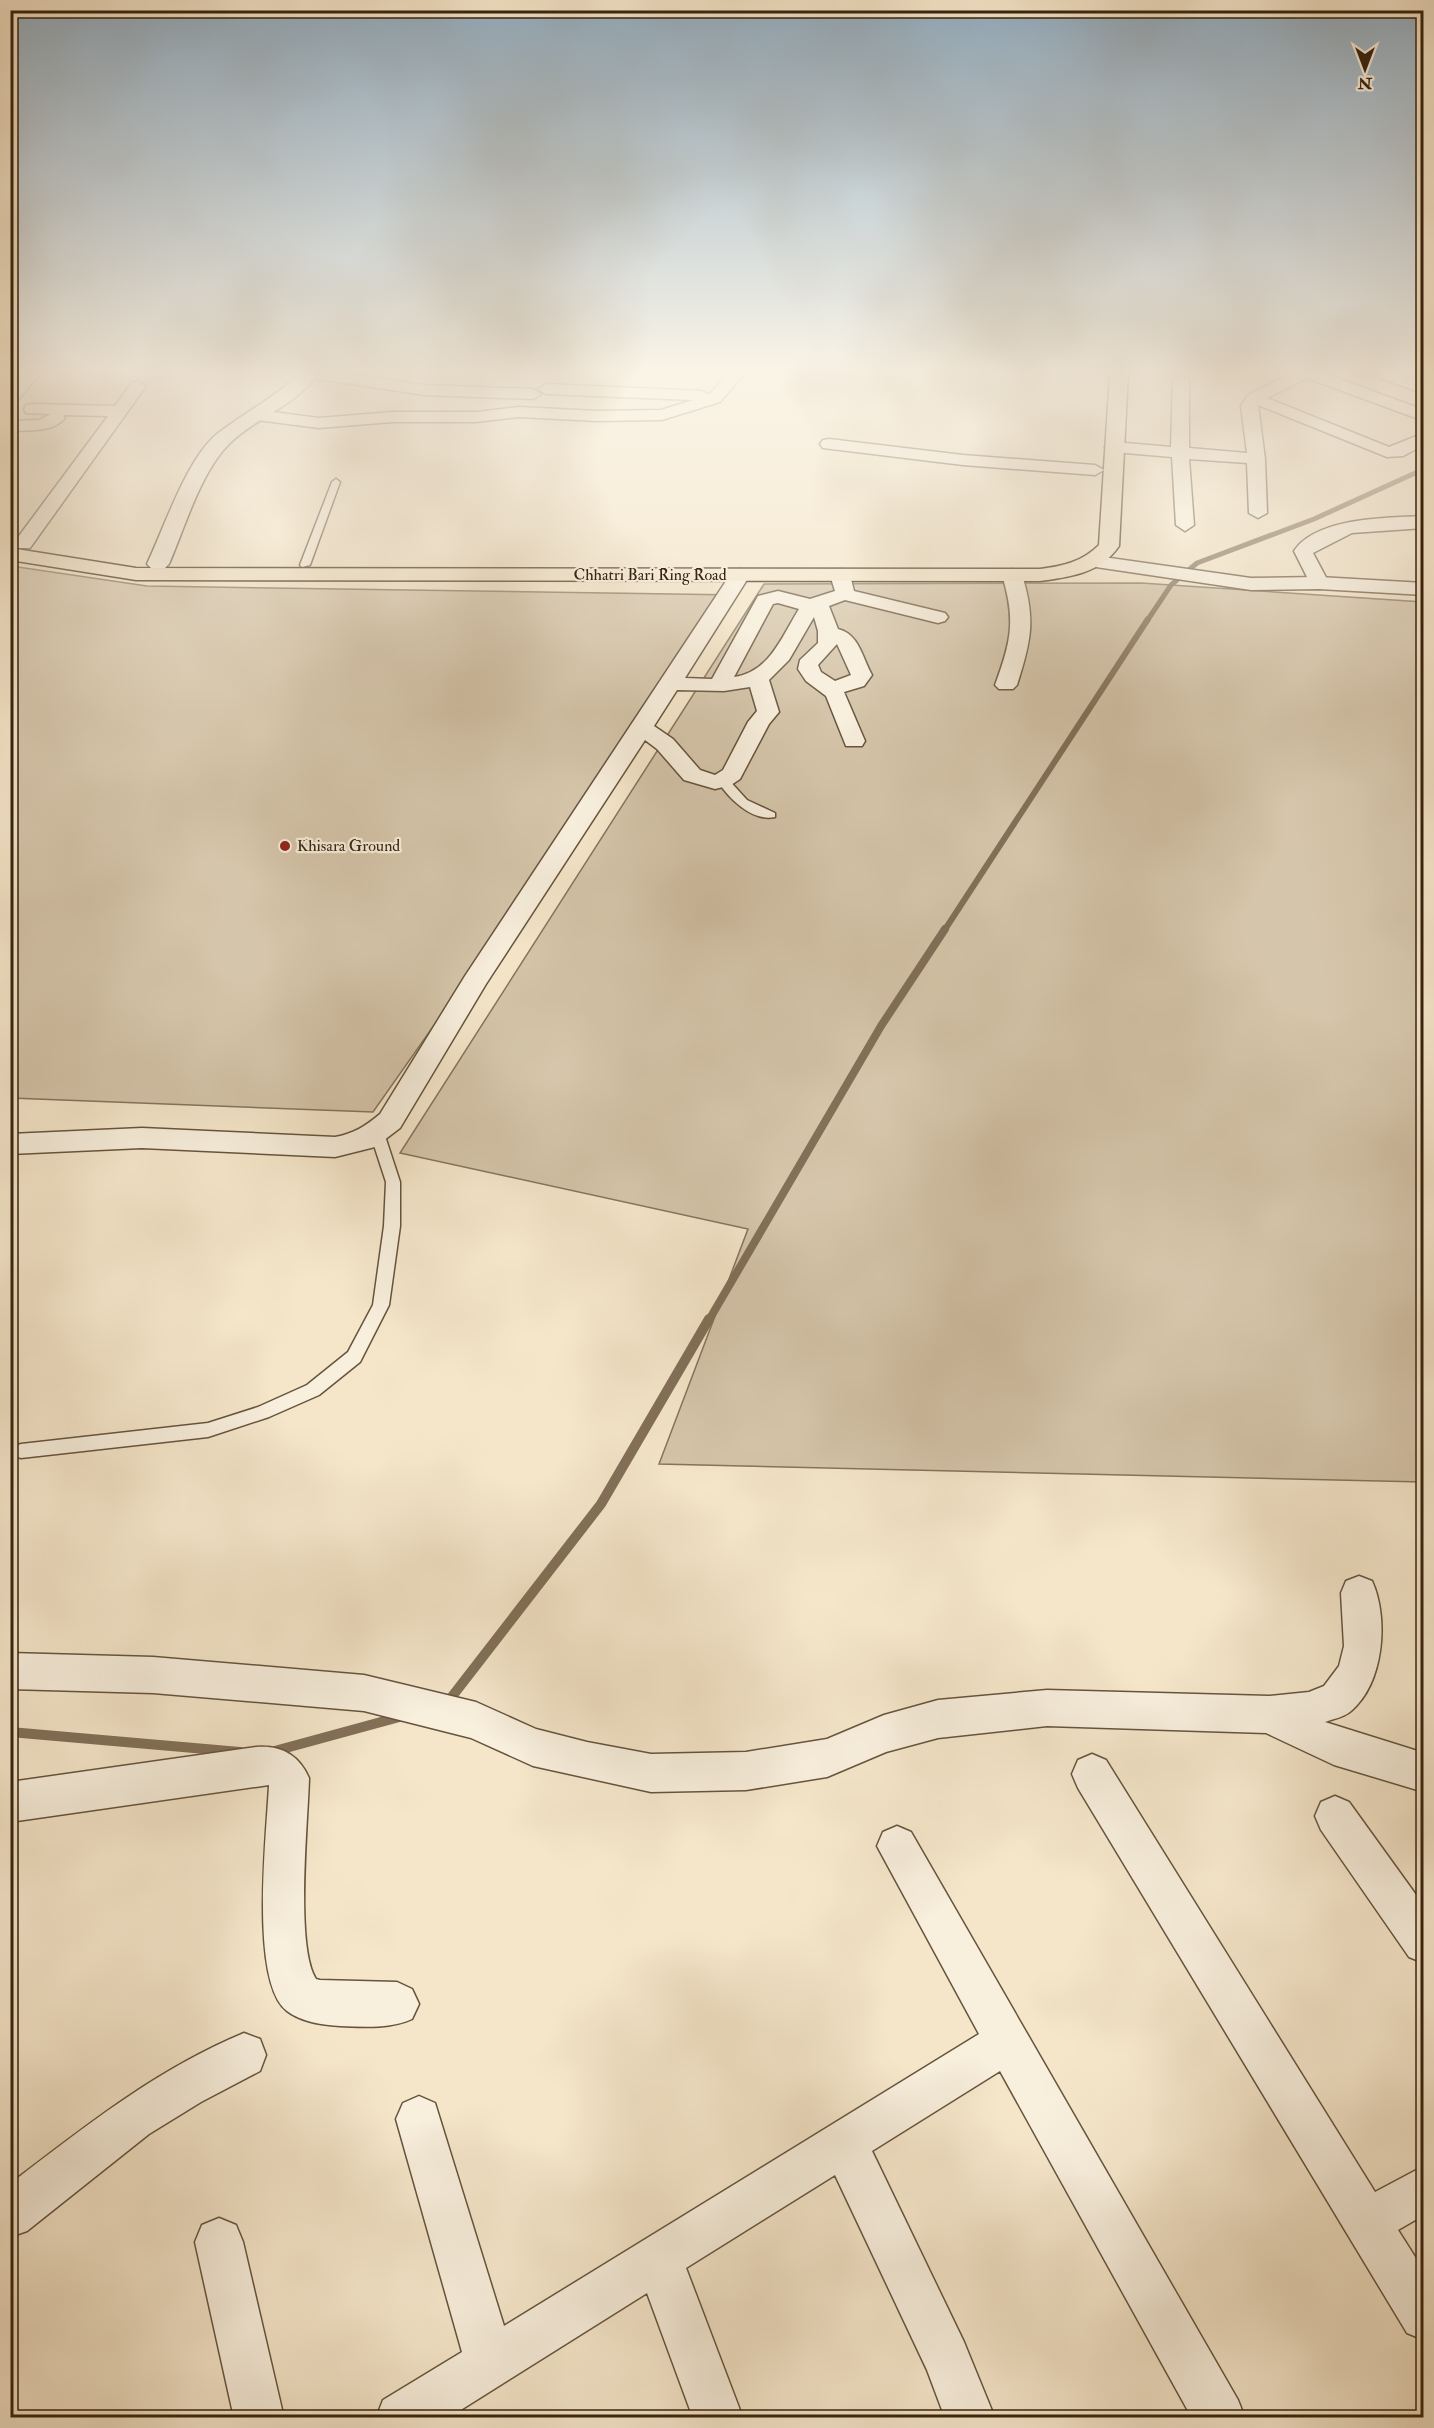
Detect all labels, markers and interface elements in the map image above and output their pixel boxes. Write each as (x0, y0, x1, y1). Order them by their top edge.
north arrow (1335, 39, 1395, 99)
text: N (1357, 73, 1373, 93)
street label: Chhatri Bari Ring Road (573, 565, 727, 585)
place label: Khisara Ground (297, 836, 400, 856)
marker: Khisara Ground (278, 839, 292, 853)

